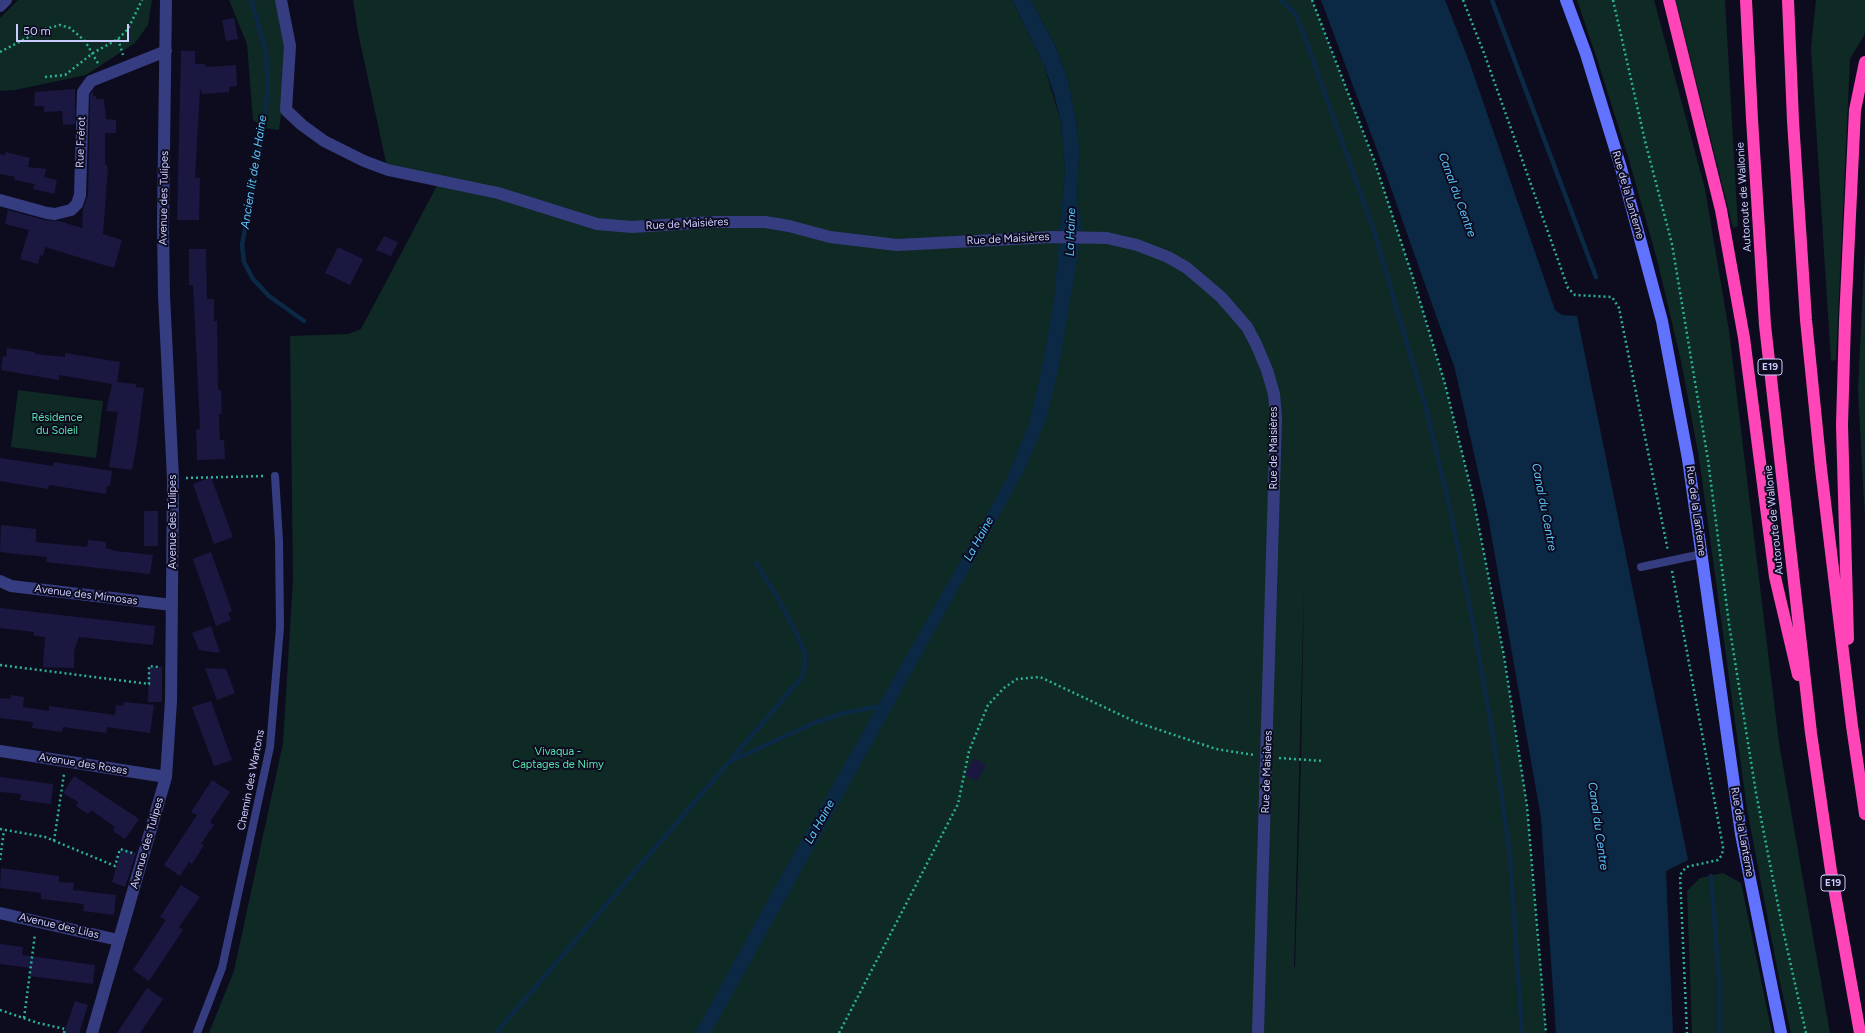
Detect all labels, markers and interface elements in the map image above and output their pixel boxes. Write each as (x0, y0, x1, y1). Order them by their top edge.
scale bar (18, 16, 131, 42)
text: 50 m (23, 24, 51, 38)
water label: Ancien lit de la Haine (238, 114, 270, 230)
street label: Rue Frérot (74, 116, 88, 168)
street label: Autoroute de Wallonie (1734, 142, 1754, 252)
street label: Rue de la Lanterne (1609, 149, 1647, 241)
street label: Avenue des Tulipes (157, 151, 171, 245)
water label: Canal du Centre (1435, 151, 1479, 239)
water label: La Haine (1063, 208, 1079, 256)
street label: Rue de Maisières (645, 215, 729, 233)
street label: Rue de Maisières (966, 230, 1050, 248)
road number: E19 (1758, 359, 1782, 375)
street label: Rue de Maisières (1267, 407, 1281, 489)
park label: Résidence du Soleil (31, 411, 83, 437)
water label: Canal du Centre (1528, 462, 1560, 552)
street label: Rue de la Lanterne (1683, 465, 1709, 557)
street label: Autoroute de Wallonie (1762, 465, 1786, 575)
street label: Avenue des Tulipes (166, 475, 180, 569)
water label: La Haine (961, 514, 997, 564)
street label: Avenue des Mimosas (34, 582, 138, 608)
street label: Chemin des Wartons (235, 729, 267, 831)
street label: Rue de Maisières (1259, 730, 1275, 814)
park label: Vivaqua - Captages de Nimy (512, 745, 604, 771)
street label: Avenue des Roses (38, 750, 128, 778)
water label: Canal du Centre (1585, 781, 1611, 871)
street label: Rue de la Lanterne (1728, 786, 1756, 878)
street label: Avenue des Tulipes (128, 796, 166, 890)
water label: La Haine (802, 797, 838, 847)
road number: E19 (1821, 875, 1845, 891)
street label: Avenue des Lilas (18, 910, 100, 942)

